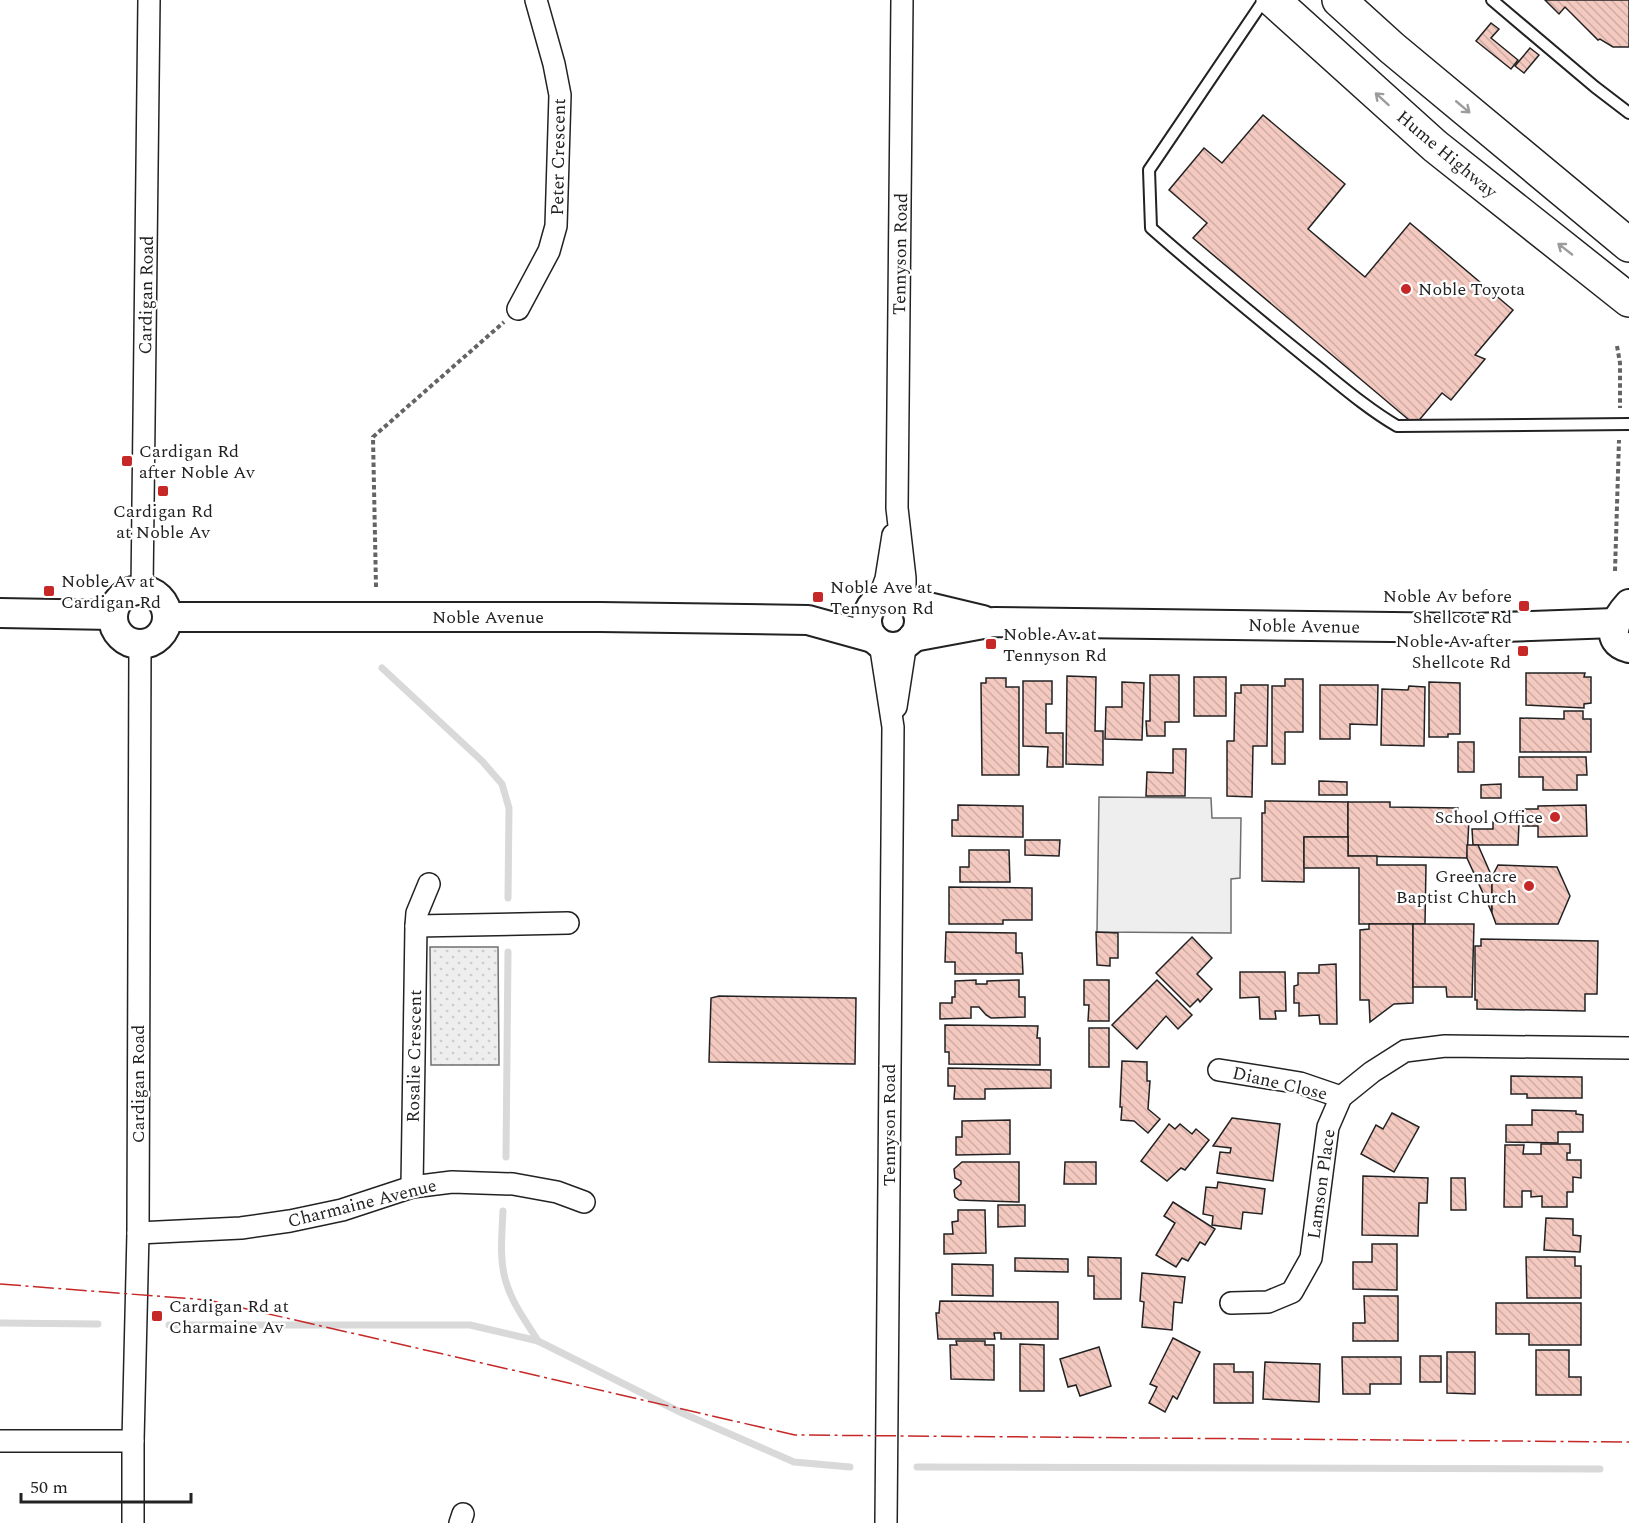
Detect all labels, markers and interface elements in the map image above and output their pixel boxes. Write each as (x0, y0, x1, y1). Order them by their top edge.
one-way arrow (1375, 92, 1390, 106)
street label: Peter Crescent (544, 98, 573, 216)
one-way arrow (1455, 100, 1470, 114)
street label: Hume Highway (1390, 104, 1504, 206)
street label: Tennyson Road (886, 193, 915, 315)
street label: Cardigan Road (132, 235, 161, 355)
one-way arrow (1558, 243, 1574, 256)
place label: Noble Toyota (1418, 276, 1525, 303)
marker: Noble Toyota (1399, 282, 1413, 296)
place label: Cardigan Rd after Noble Av (139, 438, 256, 486)
marker: Cardigan Rd after Noble Av (120, 454, 134, 468)
marker: Cardigan Rd at Noble Av (156, 484, 170, 498)
place label: Cardigan Rd at Noble Av (113, 498, 213, 546)
place label: Noble Av at Cardigan Rd (61, 568, 161, 616)
place label: Noble Ave at Tennyson Rd (830, 574, 934, 622)
place label: Noble Av before Shellcote Rd (1383, 583, 1512, 631)
marker: Noble Av at Cardigan Rd (42, 584, 56, 598)
marker: Noble Ave at Tennyson Rd (811, 590, 825, 604)
marker: Noble Av before Shellcote Rd (1517, 599, 1531, 613)
street label: Noble Avenue (432, 604, 544, 631)
street label: Noble Avenue (1248, 612, 1360, 641)
place label: Noble Av at Tennyson Rd (1003, 621, 1107, 669)
place label: Noble Av after Shellcote Rd (1395, 628, 1511, 676)
marker: Noble Av at Tennyson Rd (984, 637, 998, 651)
marker: Noble Av after Shellcote Rd (1516, 644, 1530, 658)
place label: School Office (1435, 804, 1543, 831)
marker: School Office (1548, 810, 1562, 824)
place label: Greenacre Baptist Church (1396, 863, 1517, 911)
marker: Greenacre Baptist Church (1522, 879, 1536, 893)
street label: Rosalie Crescent (400, 989, 429, 1123)
street label: Cardigan Road (125, 1025, 152, 1143)
street label: Diane Close (1230, 1059, 1330, 1108)
street label: Tennyson Road (876, 1064, 903, 1186)
street label: Lamson Place (1300, 1127, 1343, 1241)
street label: Charmaine Avenue (285, 1172, 439, 1235)
place label: Cardigan Rd at Charmaine Av (169, 1293, 289, 1341)
marker: Cardigan Rd at Charmaine Av (150, 1309, 164, 1323)
scale bar (21, 1466, 190, 1504)
text: 50 m (30, 1474, 68, 1501)

